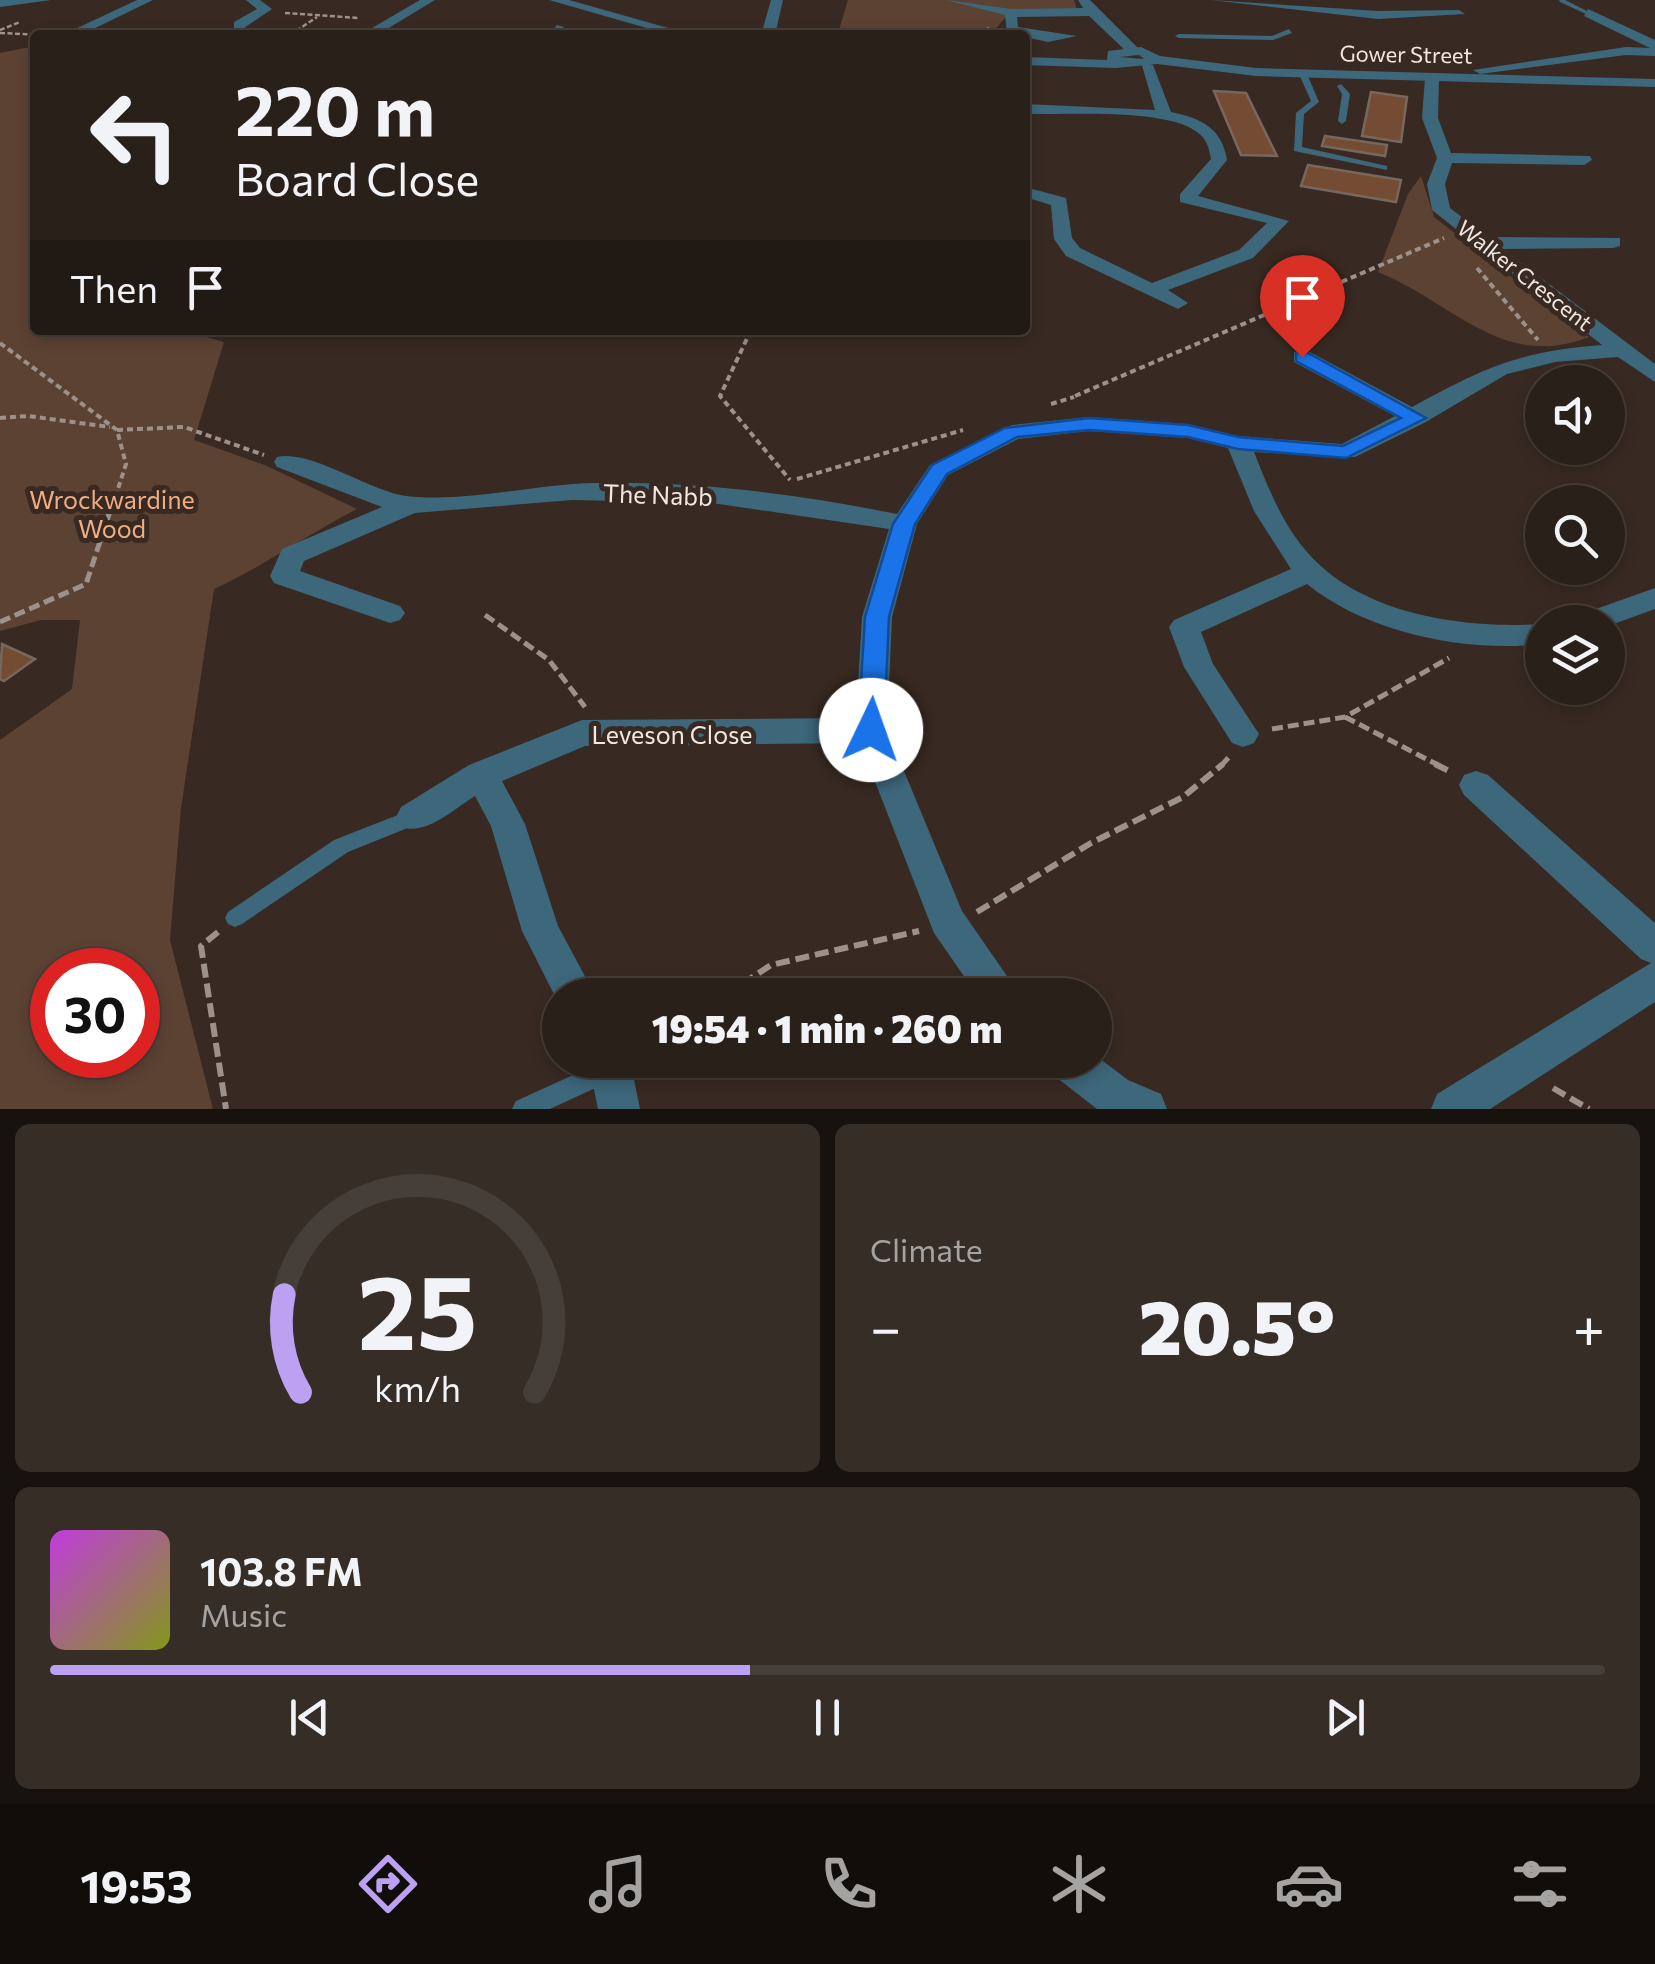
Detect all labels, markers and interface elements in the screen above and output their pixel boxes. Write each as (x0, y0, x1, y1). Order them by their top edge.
street label: Gower Street (1339, 39, 1473, 69)
text: 220 m (235, 65, 435, 150)
icon: left (70, 70, 200, 200)
text: Board Close (235, 150, 479, 205)
street label: Walker Crescent (1452, 214, 1598, 336)
pin (1260, 255, 1345, 358)
icon: arrive (178, 260, 233, 315)
text: Then (70, 264, 158, 311)
icon: arrive (1275, 270, 1330, 325)
map controls (1525, 365, 1625, 705)
button: sound (1525, 365, 1625, 465)
street label: The Nabb (603, 477, 713, 511)
park label: Wrockwardine Wood (29, 484, 195, 543)
button: search (1525, 485, 1625, 585)
button: layers (1525, 605, 1625, 705)
position arrow (819, 678, 923, 782)
street label: Leveson Close (592, 719, 752, 749)
speed limit sign: 30 (30, 948, 160, 1078)
text: 19:54 · 1 min · 260 m (652, 1004, 1002, 1051)
text: Climate (870, 1229, 983, 1269)
text: 25 (358, 1244, 477, 1371)
text: 20.5° (1139, 1279, 1335, 1370)
text: − (870, 1292, 901, 1359)
text: + (1573, 1292, 1605, 1359)
text: km/h (374, 1366, 461, 1409)
text: 103.8 FM (200, 1547, 363, 1594)
text: Music (200, 1594, 287, 1634)
icon: previous (282, 1690, 337, 1745)
icon: pause (800, 1690, 855, 1745)
icon: next (1318, 1690, 1373, 1745)
icon: directions (353, 1849, 423, 1919)
icon: music (583, 1849, 653, 1919)
icon: phone (814, 1849, 884, 1919)
icon: climate (1044, 1849, 1114, 1919)
icon: car (1274, 1849, 1344, 1919)
icon: filters (1505, 1849, 1575, 1919)
text: 19:53 (80, 1857, 193, 1912)

